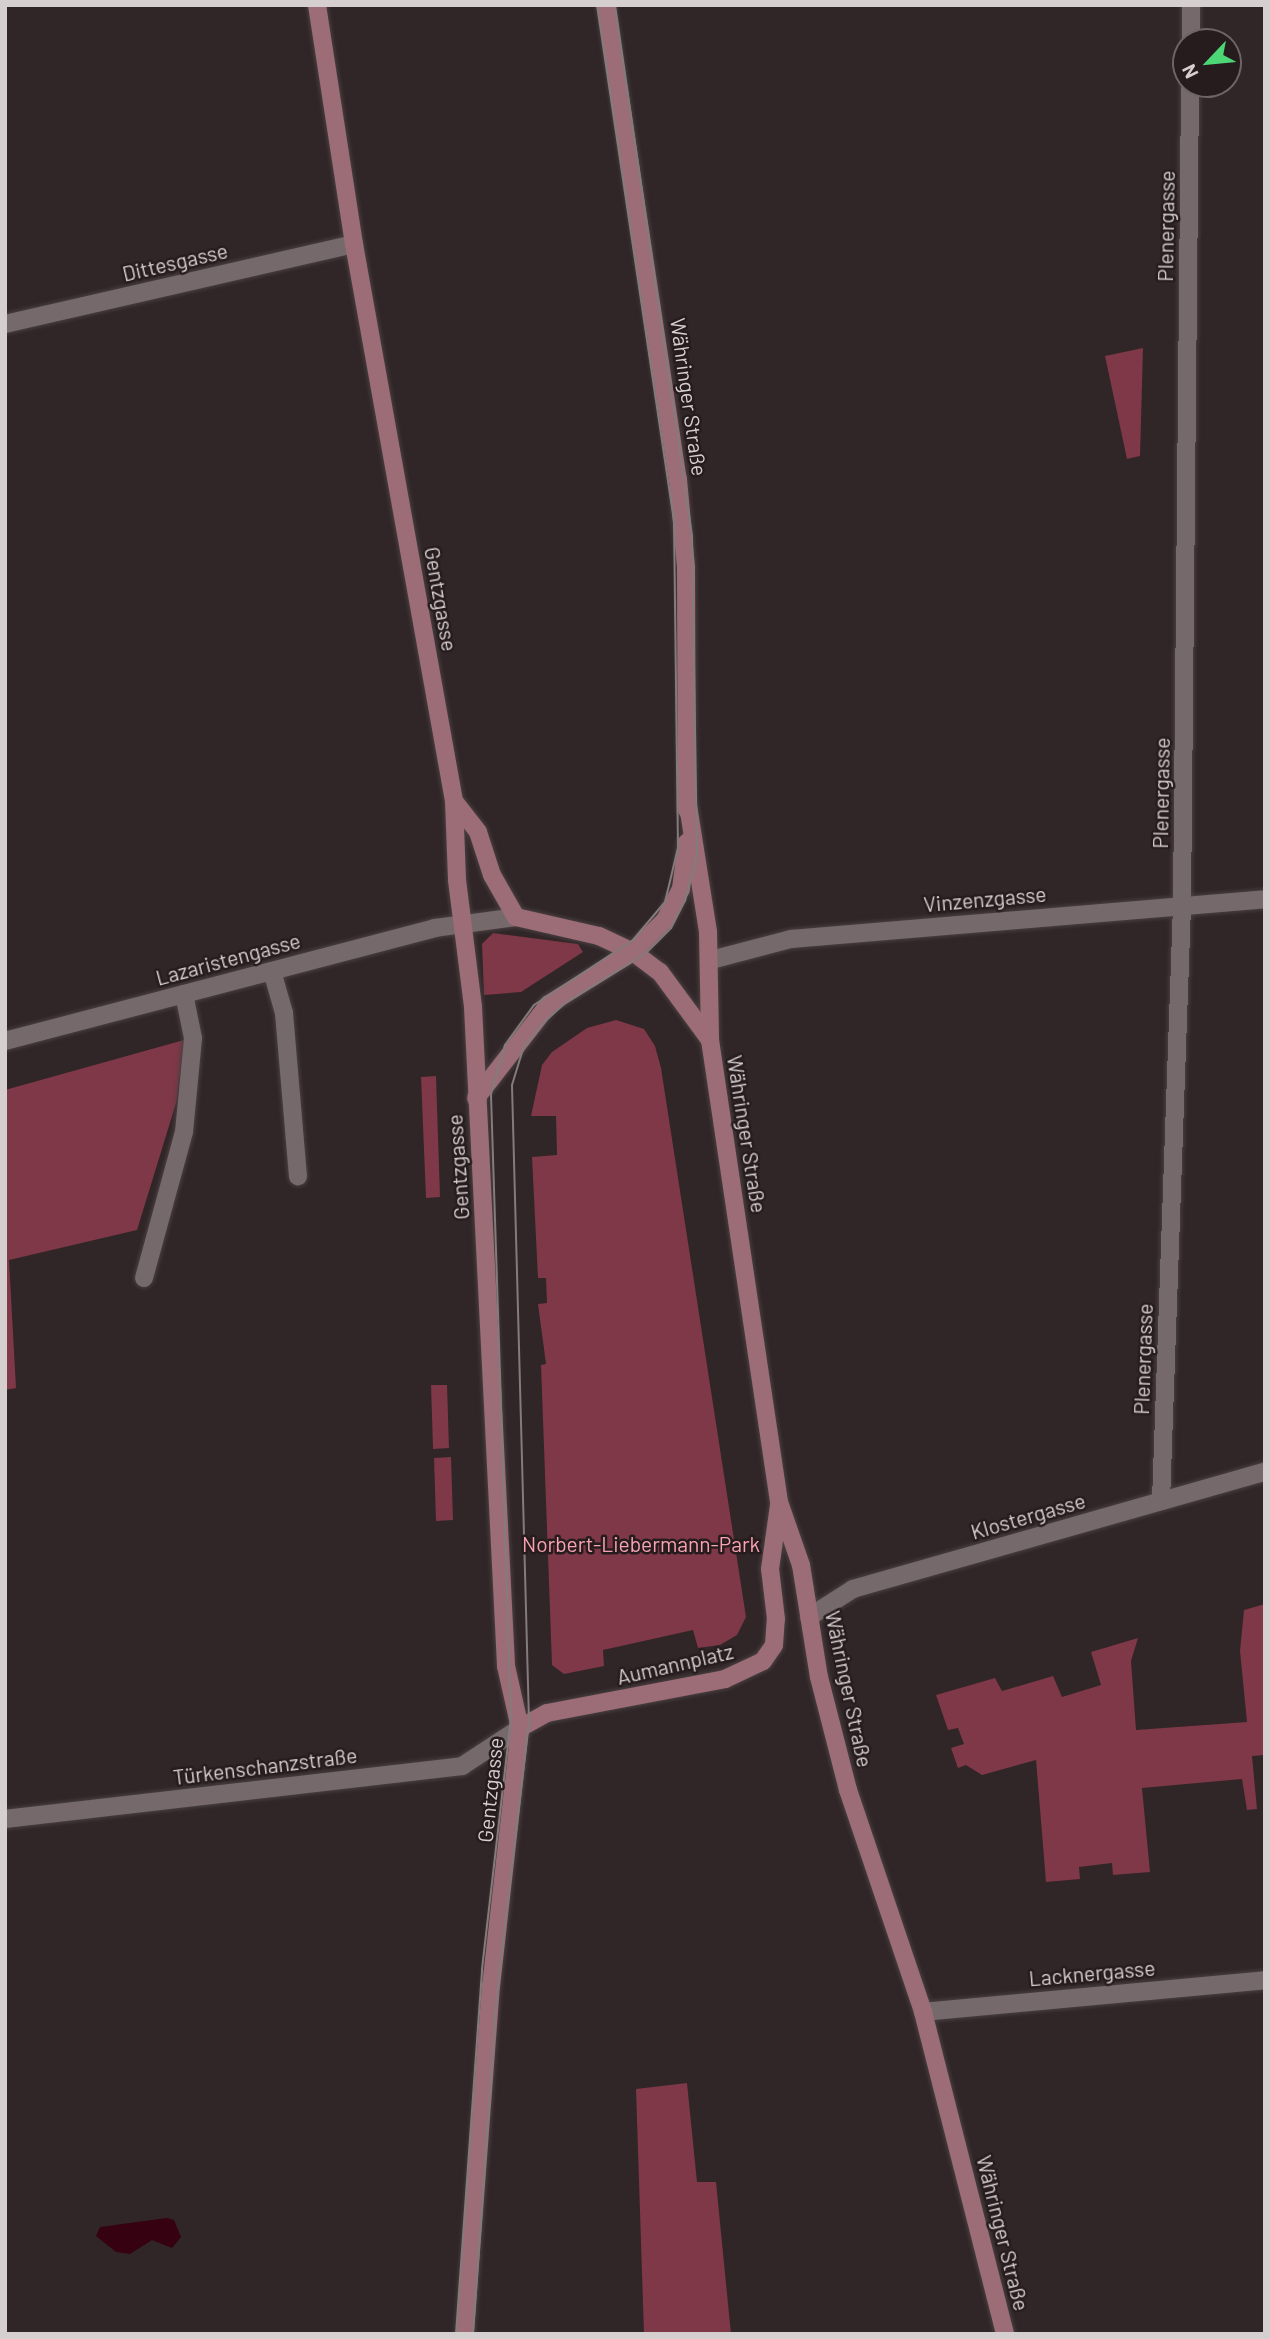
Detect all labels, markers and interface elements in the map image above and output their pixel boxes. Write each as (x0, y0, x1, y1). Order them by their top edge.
north arrow (1172, 28, 1242, 98)
text: N (1176, 61, 1203, 82)
street label: Plenergasse (1152, 170, 1180, 282)
street label: Dittesgasse (120, 238, 230, 286)
street label: Währinger Straße (665, 316, 713, 478)
street label: Gentzgasse (419, 545, 463, 653)
street label: Plenergasse (1147, 737, 1175, 849)
street label: Vinzenzgasse (922, 881, 1048, 917)
street label: Lazaristengasse (153, 928, 303, 990)
street label: Währinger Straße (722, 1053, 772, 1215)
street label: Gentzgasse (442, 1114, 474, 1220)
street label: Plenergasse (1128, 1303, 1158, 1415)
street label: Klostergasse (968, 1488, 1088, 1544)
park label: Norbert-Liebermann-Park (522, 1531, 760, 1557)
street label: Währinger Straße (820, 1609, 878, 1769)
street label: Aumannplatz (614, 1638, 736, 1690)
street label: Gentzgasse (472, 1736, 508, 1844)
street label: Türkenschanzstraße (171, 1742, 359, 1790)
street label: Lacknergasse (1028, 1955, 1156, 1991)
street label: Währinger Straße (972, 2153, 1034, 2313)

